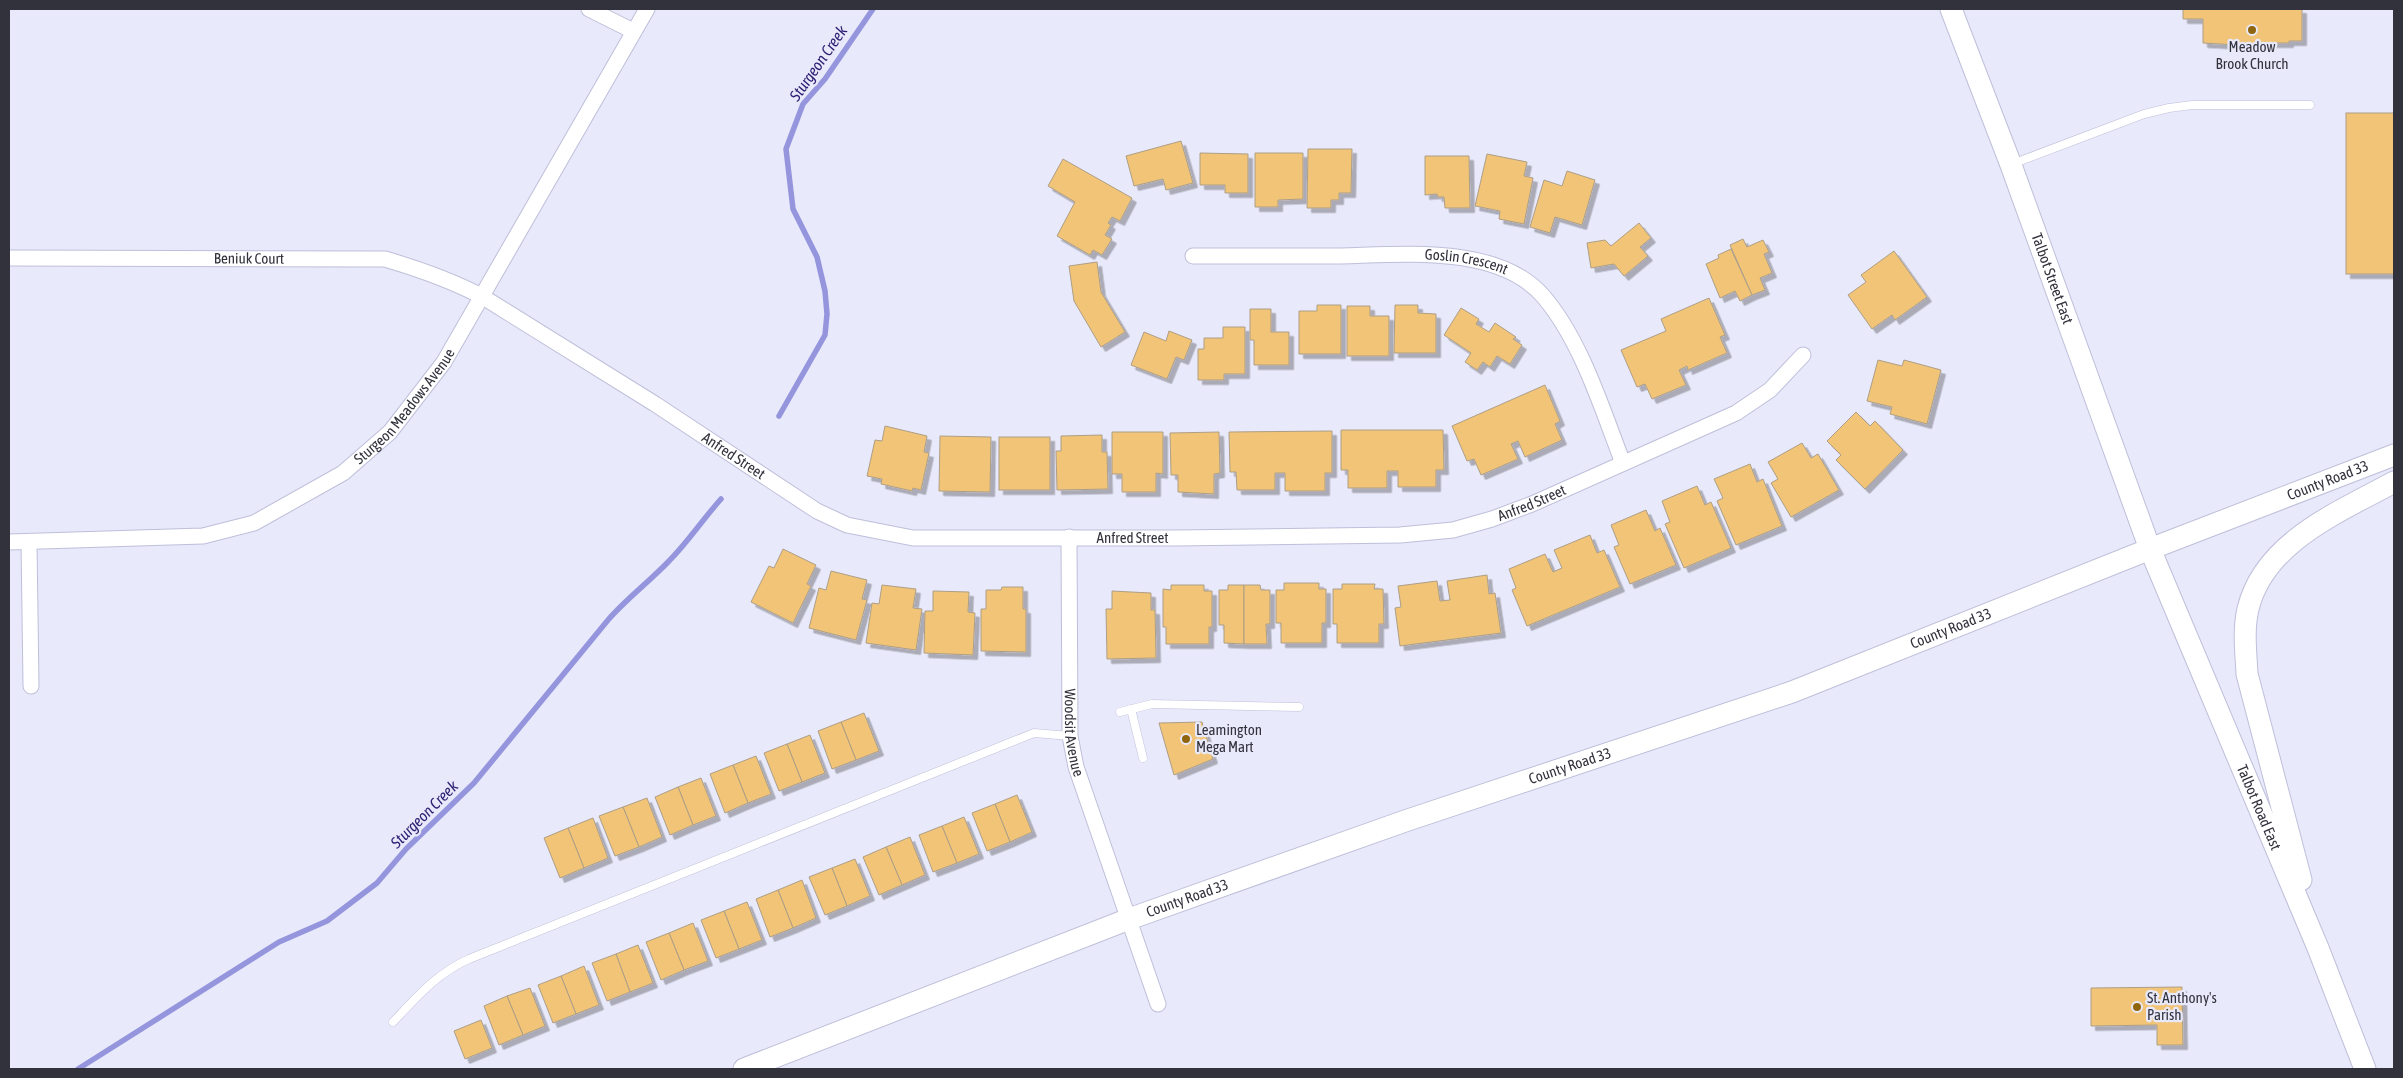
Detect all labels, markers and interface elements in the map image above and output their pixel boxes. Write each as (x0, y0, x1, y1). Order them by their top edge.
water label: Sturgeon Creek (785, 21, 852, 105)
marker: Meadow Brook Church (2246, 24, 2258, 36)
place label: Meadow Brook Church (2216, 38, 2288, 72)
street label: Talbot Street East (2028, 231, 2077, 326)
street label: Goslin Crescent (1424, 245, 1511, 278)
street label: Beniuk Court (214, 250, 284, 267)
street label: Sturgeon Meadows Avenue (350, 345, 458, 467)
street label: Anfred Street (699, 429, 769, 482)
street label: County Road 33 (2284, 457, 2371, 503)
street label: Anfred Street (1495, 481, 1568, 524)
street label: Anfred Street (1097, 529, 1169, 546)
street label: County Road 33 (1908, 604, 1994, 652)
street label: Woodsit Avenue (1062, 689, 1088, 779)
place label: Leamington Mega Mart (1196, 721, 1262, 755)
marker: Leamington Mega Mart (1180, 733, 1192, 745)
street label: County Road 33 (1526, 744, 1613, 787)
street label: Talbot Road East (2234, 762, 2285, 852)
water label: Sturgeon Creek (386, 776, 463, 853)
street label: County Road 33 (1144, 875, 1230, 920)
place label: St. Anthony's Parish (2147, 989, 2217, 1023)
marker: St. Anthony's Parish (2131, 1001, 2143, 1013)

